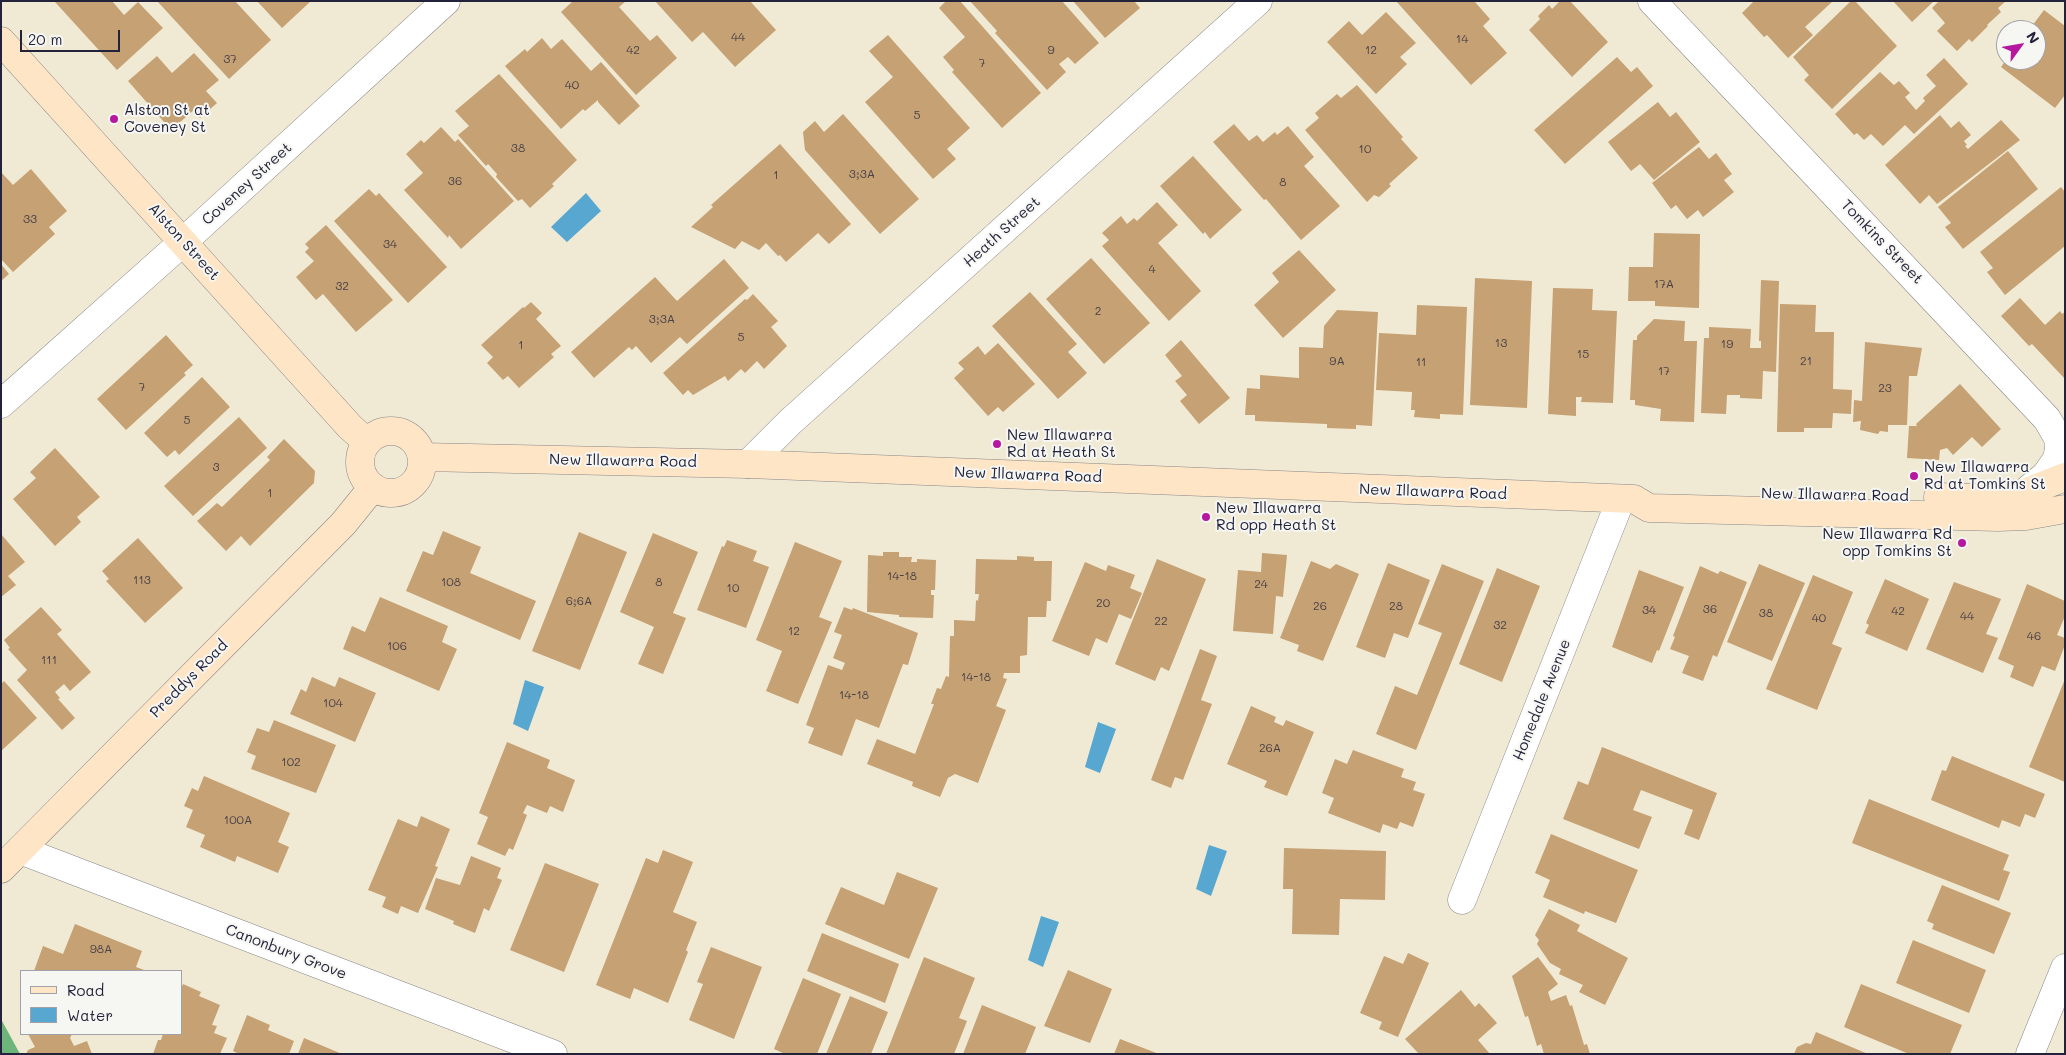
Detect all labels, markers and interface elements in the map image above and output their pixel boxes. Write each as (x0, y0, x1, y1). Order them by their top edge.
scale bar (22, 20, 122, 52)
north arrow (1996, 20, 2046, 70)
text: N (2022, 28, 2044, 47)
text: 20 m (28, 29, 62, 49)
house number: 44 (731, 30, 745, 44)
house number: 14 (1456, 32, 1468, 46)
house number: 42 (626, 43, 640, 57)
house number: 9 (1047, 43, 1055, 57)
house number: 12 (1365, 43, 1377, 57)
house number: 37 (223, 52, 237, 66)
house number: 7 (979, 56, 985, 70)
house number: 40 (565, 78, 579, 92)
place label: Alston St at Coveney St (124, 101, 210, 136)
house number: 5 (914, 108, 920, 122)
marker: Alston St at Coveney St (108, 113, 120, 125)
street label: Coveney Street (198, 139, 296, 229)
house number: 38 (511, 141, 525, 155)
house number: 10 (1359, 142, 1371, 156)
house number: 3;3A (849, 167, 875, 181)
house number: 1 (773, 168, 779, 182)
house number: 36 (448, 174, 462, 188)
house number: 8 (1279, 175, 1287, 189)
street label: Heath Street (960, 193, 1044, 271)
street label: Tomkins Street (1837, 196, 1927, 288)
street label: Alston Street (145, 200, 223, 284)
house number: 33 (23, 212, 37, 226)
house number: 34 (383, 237, 397, 251)
house number: 4 (1148, 262, 1156, 276)
house number: 17A (1654, 277, 1674, 291)
house number: 32 (335, 279, 349, 293)
house number: 2 (1095, 304, 1101, 318)
house number: 3;3A (649, 312, 675, 326)
house number: 5 (738, 330, 744, 344)
house number: 13 (1495, 336, 1507, 350)
house number: 19 (1721, 337, 1733, 351)
house number: 1 (518, 338, 524, 352)
house number: 15 (1577, 347, 1589, 361)
house number: 9A (1329, 354, 1345, 368)
house number: 21 (1800, 354, 1812, 368)
house number: 11 (1416, 355, 1426, 369)
house number: 17 (1658, 364, 1670, 378)
house number: 7 (139, 380, 145, 394)
house number: 23 (1878, 381, 1892, 395)
house number: 5 (184, 413, 190, 427)
place label: New Illawarra Rd at Heath St (1007, 426, 1116, 461)
marker: New Illawarra Rd at Heath St (991, 438, 1003, 450)
street label: New Illawarra Road (549, 451, 697, 471)
place label: New Illawarra Rd at Tomkins St (1924, 458, 2046, 493)
house number: 3 (212, 460, 220, 474)
street label: New Illawarra Road (954, 463, 1102, 487)
marker: New Illawarra Rd at Tomkins St (1908, 470, 1920, 482)
street label: New Illawarra Road (1359, 480, 1507, 504)
street label: New Illawarra Road (1761, 485, 1909, 505)
house number: 1 (267, 486, 273, 500)
place label: New Illawarra Rd opp Heath St (1216, 499, 1336, 534)
marker: New Illawarra Rd opp Heath St (1200, 511, 1212, 523)
place label: New Illawarra Rd opp Tomkins St (1822, 525, 1952, 560)
marker: New Illawarra Rd opp Tomkins St (1956, 537, 1968, 549)
house number: 14-18 (887, 569, 917, 583)
house number: 113 (133, 573, 151, 587)
house number: 108 (441, 575, 461, 589)
house number: 8 (655, 575, 663, 589)
house number: 24 (1254, 577, 1268, 591)
house number: 10 (727, 581, 739, 595)
house number: 6;6A (566, 594, 592, 608)
house number: 20 (1096, 596, 1110, 610)
house number: 26 (1313, 599, 1327, 613)
house number: 28 (1389, 599, 1403, 613)
house number: 36 (1703, 602, 1717, 616)
house number: 34 (1642, 603, 1656, 617)
house number: 42 (1891, 604, 1905, 618)
house number: 38 (1759, 606, 1773, 620)
house number: 44 (1960, 609, 1974, 623)
house number: 40 (1812, 611, 1826, 625)
house number: 22 (1154, 614, 1168, 628)
house number: 32 (1493, 618, 1507, 632)
house number: 12 (788, 624, 800, 638)
house number: 46 (2027, 629, 2041, 643)
street label: Preddys Road (146, 636, 232, 722)
street label: Homedale Avenue (1509, 637, 1575, 763)
house number: 106 (387, 639, 407, 653)
house number: 111 (41, 653, 57, 667)
house number: 14-18 (961, 670, 991, 684)
house number: 14-18 (839, 688, 869, 702)
house number: 104 (323, 696, 343, 710)
house number: 26A (1259, 741, 1281, 755)
house number: 102 (281, 755, 301, 769)
house number: 100A (224, 813, 252, 827)
street label: Canonbury Grove (223, 921, 349, 983)
house number: 98A (90, 942, 112, 956)
legend (20, 970, 182, 1035)
text: Road (67, 980, 104, 1000)
text: Water (67, 1005, 113, 1025)

